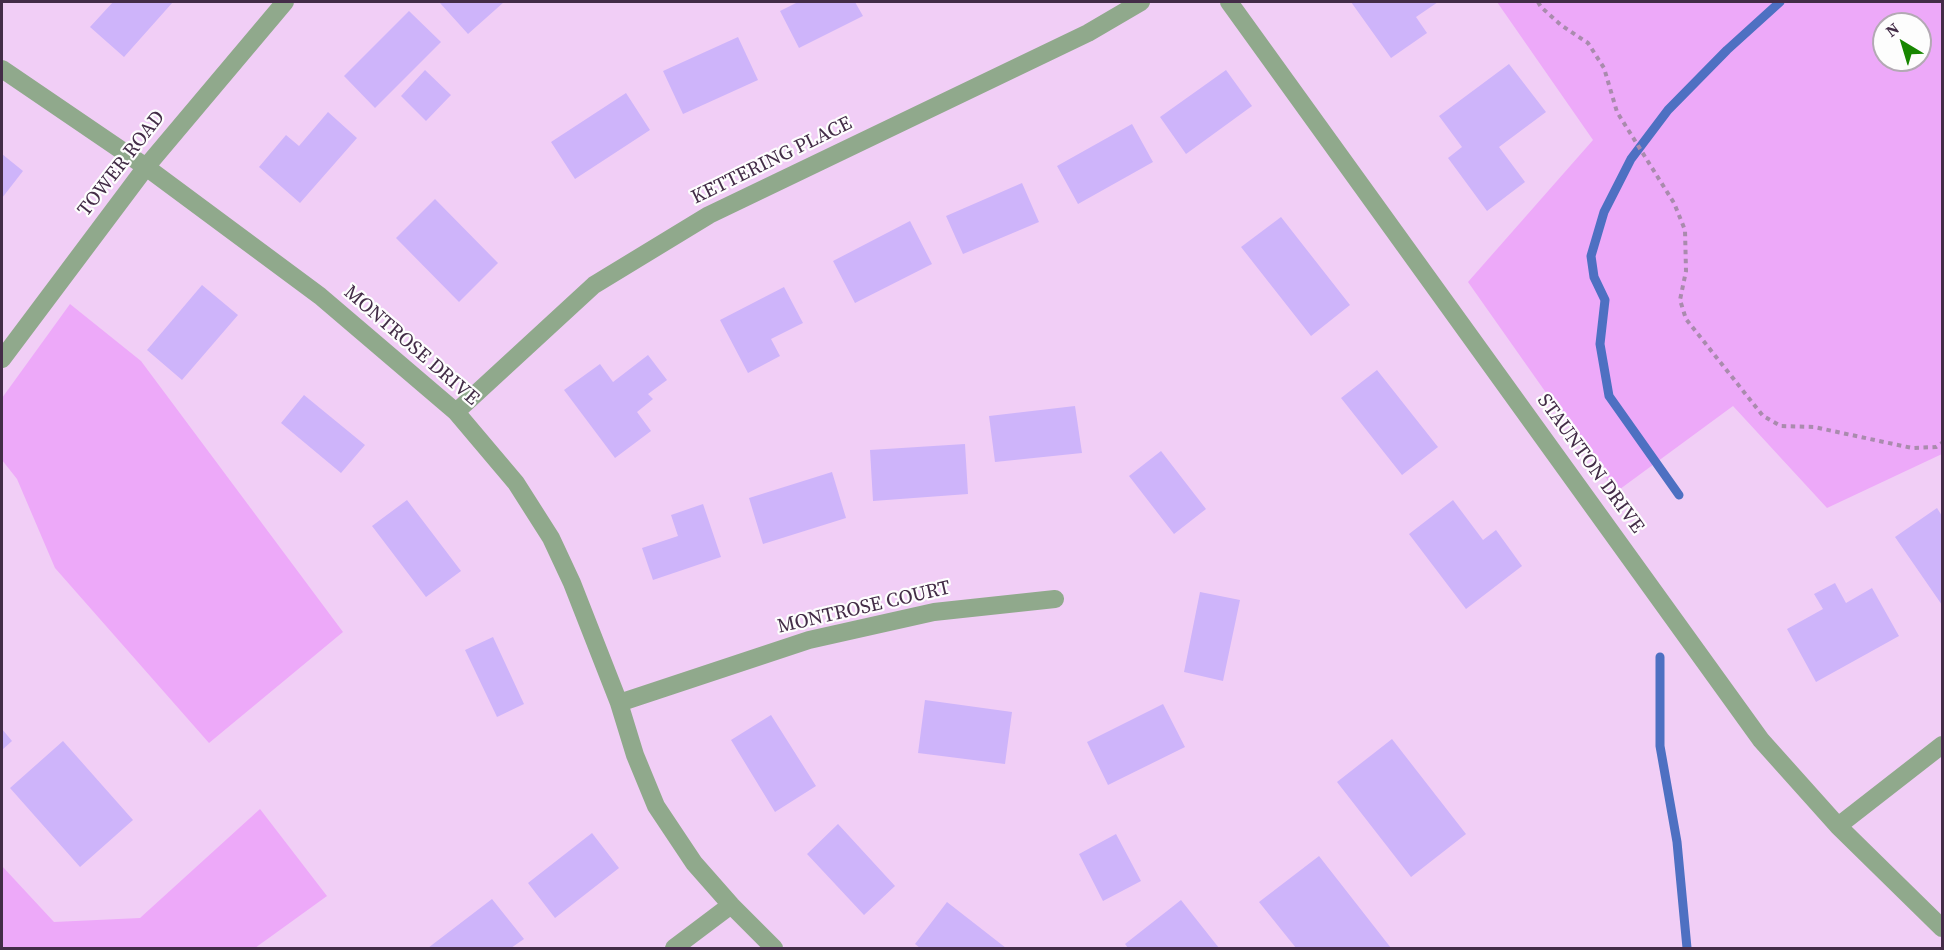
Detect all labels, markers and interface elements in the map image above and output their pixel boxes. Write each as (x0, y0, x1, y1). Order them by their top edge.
north arrow (1872, 12, 1932, 72)
text: N (1881, 17, 1904, 42)
street label: TOWER ROAD (73, 106, 171, 222)
street label: KETTERING PLACE (688, 112, 856, 210)
street label: MONTROSE DRIVE (339, 281, 483, 411)
street label: STAUNTON DRIVE (1531, 390, 1649, 538)
street label: MONTROSE COURT (775, 576, 953, 640)

